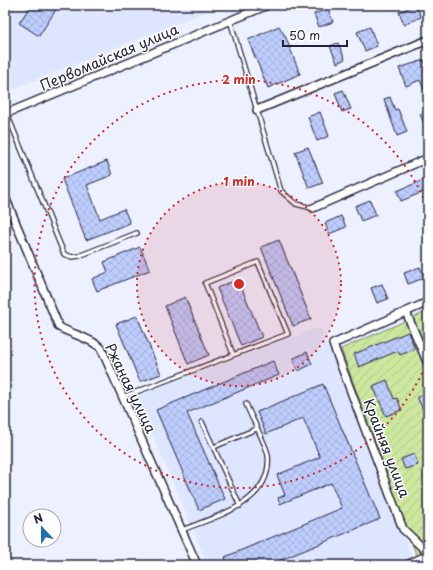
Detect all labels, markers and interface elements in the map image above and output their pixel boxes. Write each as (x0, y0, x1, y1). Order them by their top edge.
street label: Первомайская улица (37, 18, 182, 96)
scale bar (283, 22, 347, 48)
text: 50 m (289, 26, 320, 44)
text: 2 min (222, 70, 256, 88)
text: 1 min (223, 172, 255, 190)
centre of rings (232, 277, 246, 291)
street label: Ржаная улица (100, 339, 162, 437)
street label: Крайняя улица (359, 396, 416, 501)
north arrow (22, 508, 62, 548)
text: N (31, 509, 46, 528)

